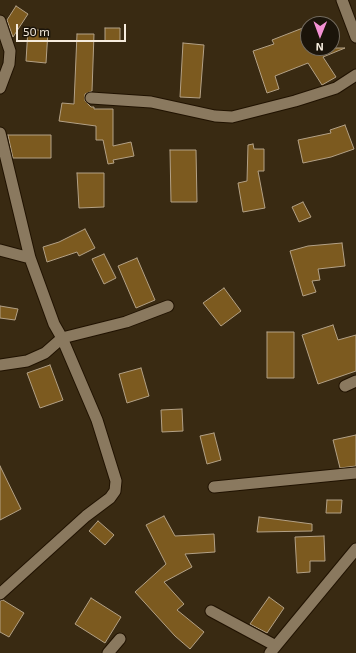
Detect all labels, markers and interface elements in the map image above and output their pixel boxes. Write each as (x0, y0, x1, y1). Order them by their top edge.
scale bar (18, 16, 128, 42)
north arrow (300, 16, 340, 56)
text: 50 m (23, 24, 50, 38)
text: N (316, 41, 324, 54)

